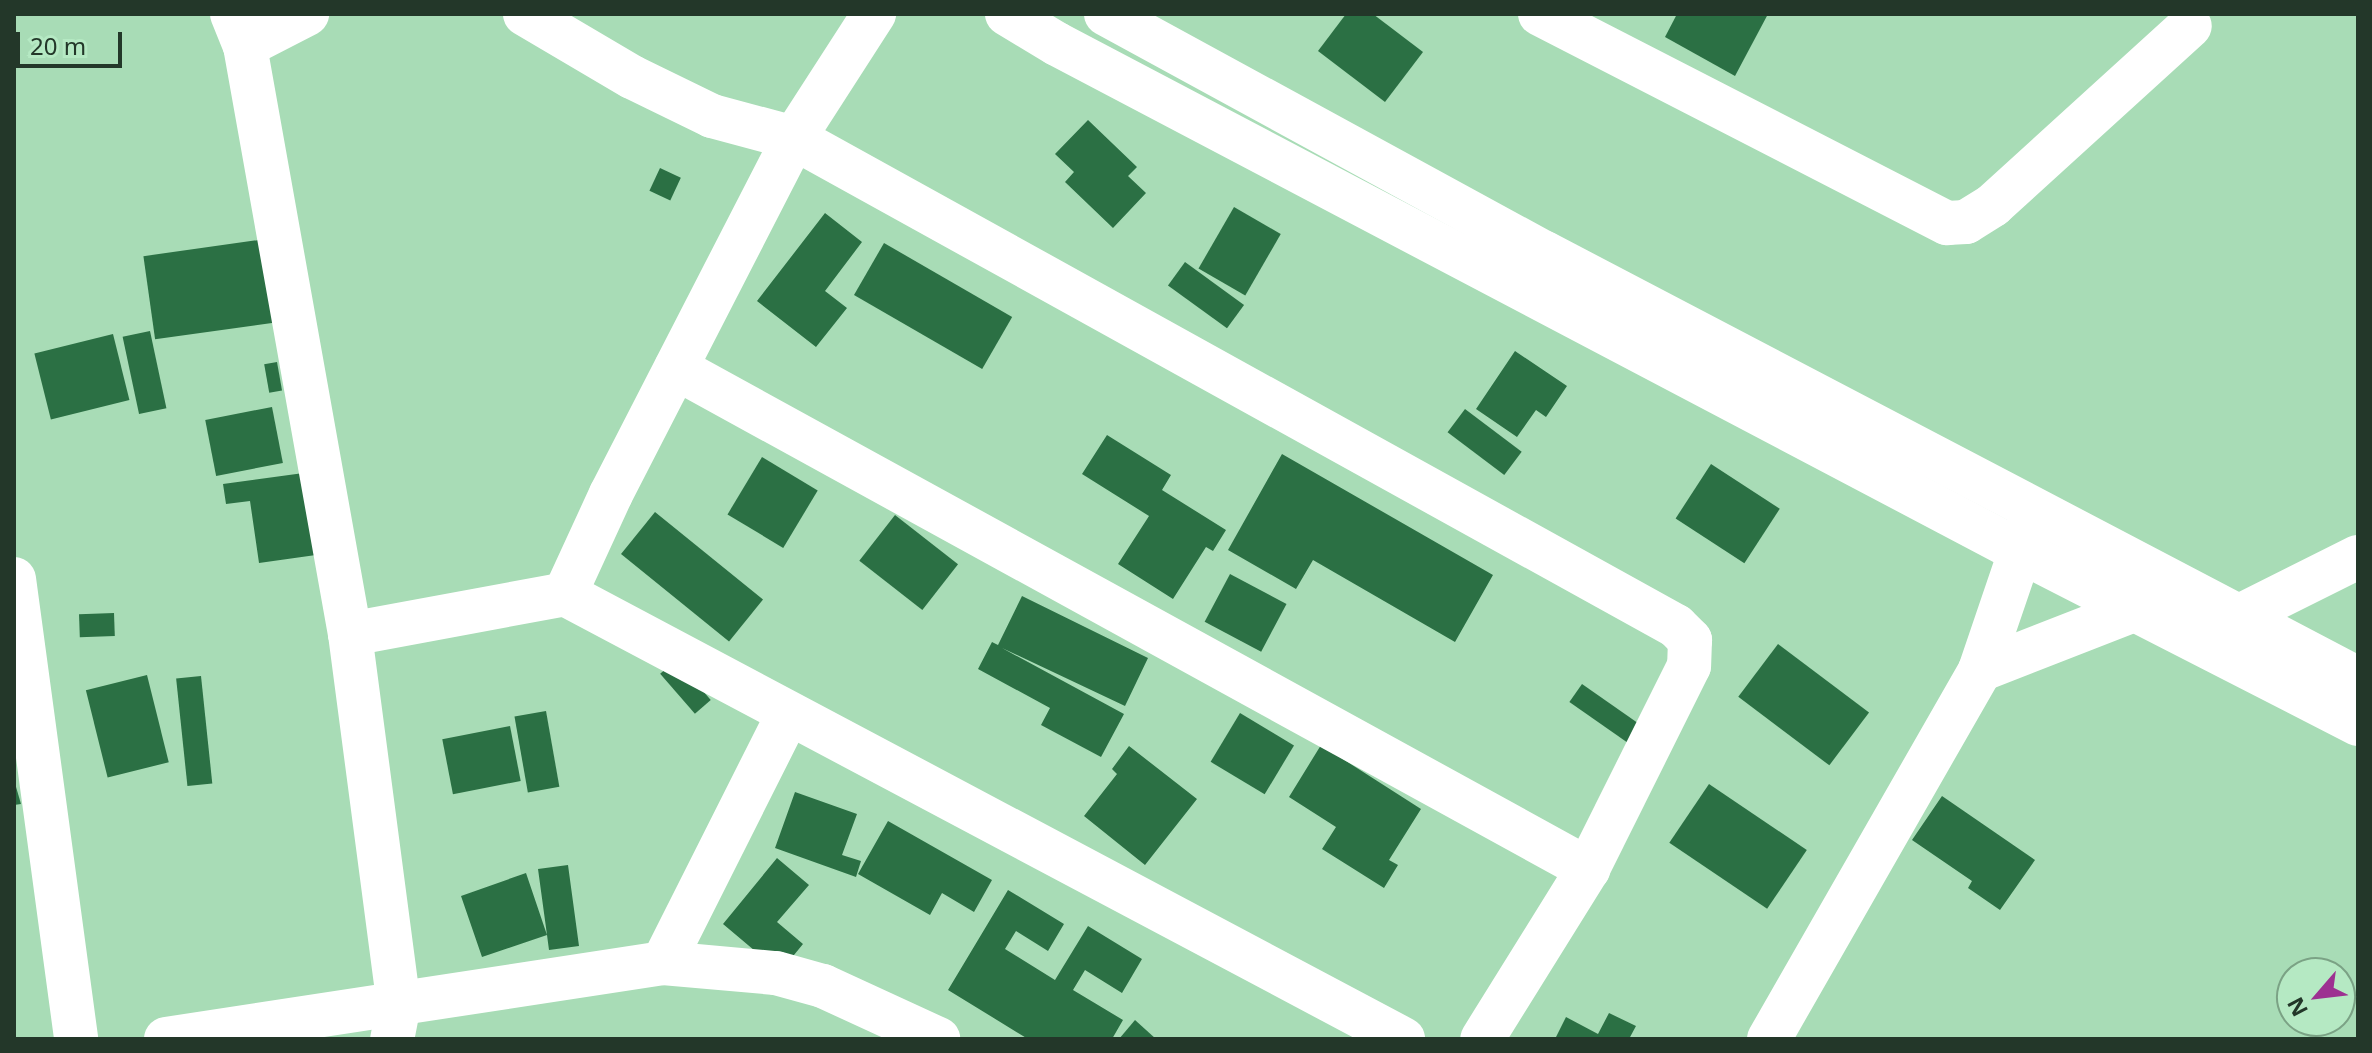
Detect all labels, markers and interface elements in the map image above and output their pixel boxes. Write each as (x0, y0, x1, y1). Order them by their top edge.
scale bar (20, 16, 126, 66)
text: 20 m (30, 29, 86, 62)
north arrow (2276, 957, 2356, 1037)
text: N (2279, 992, 2314, 1022)

